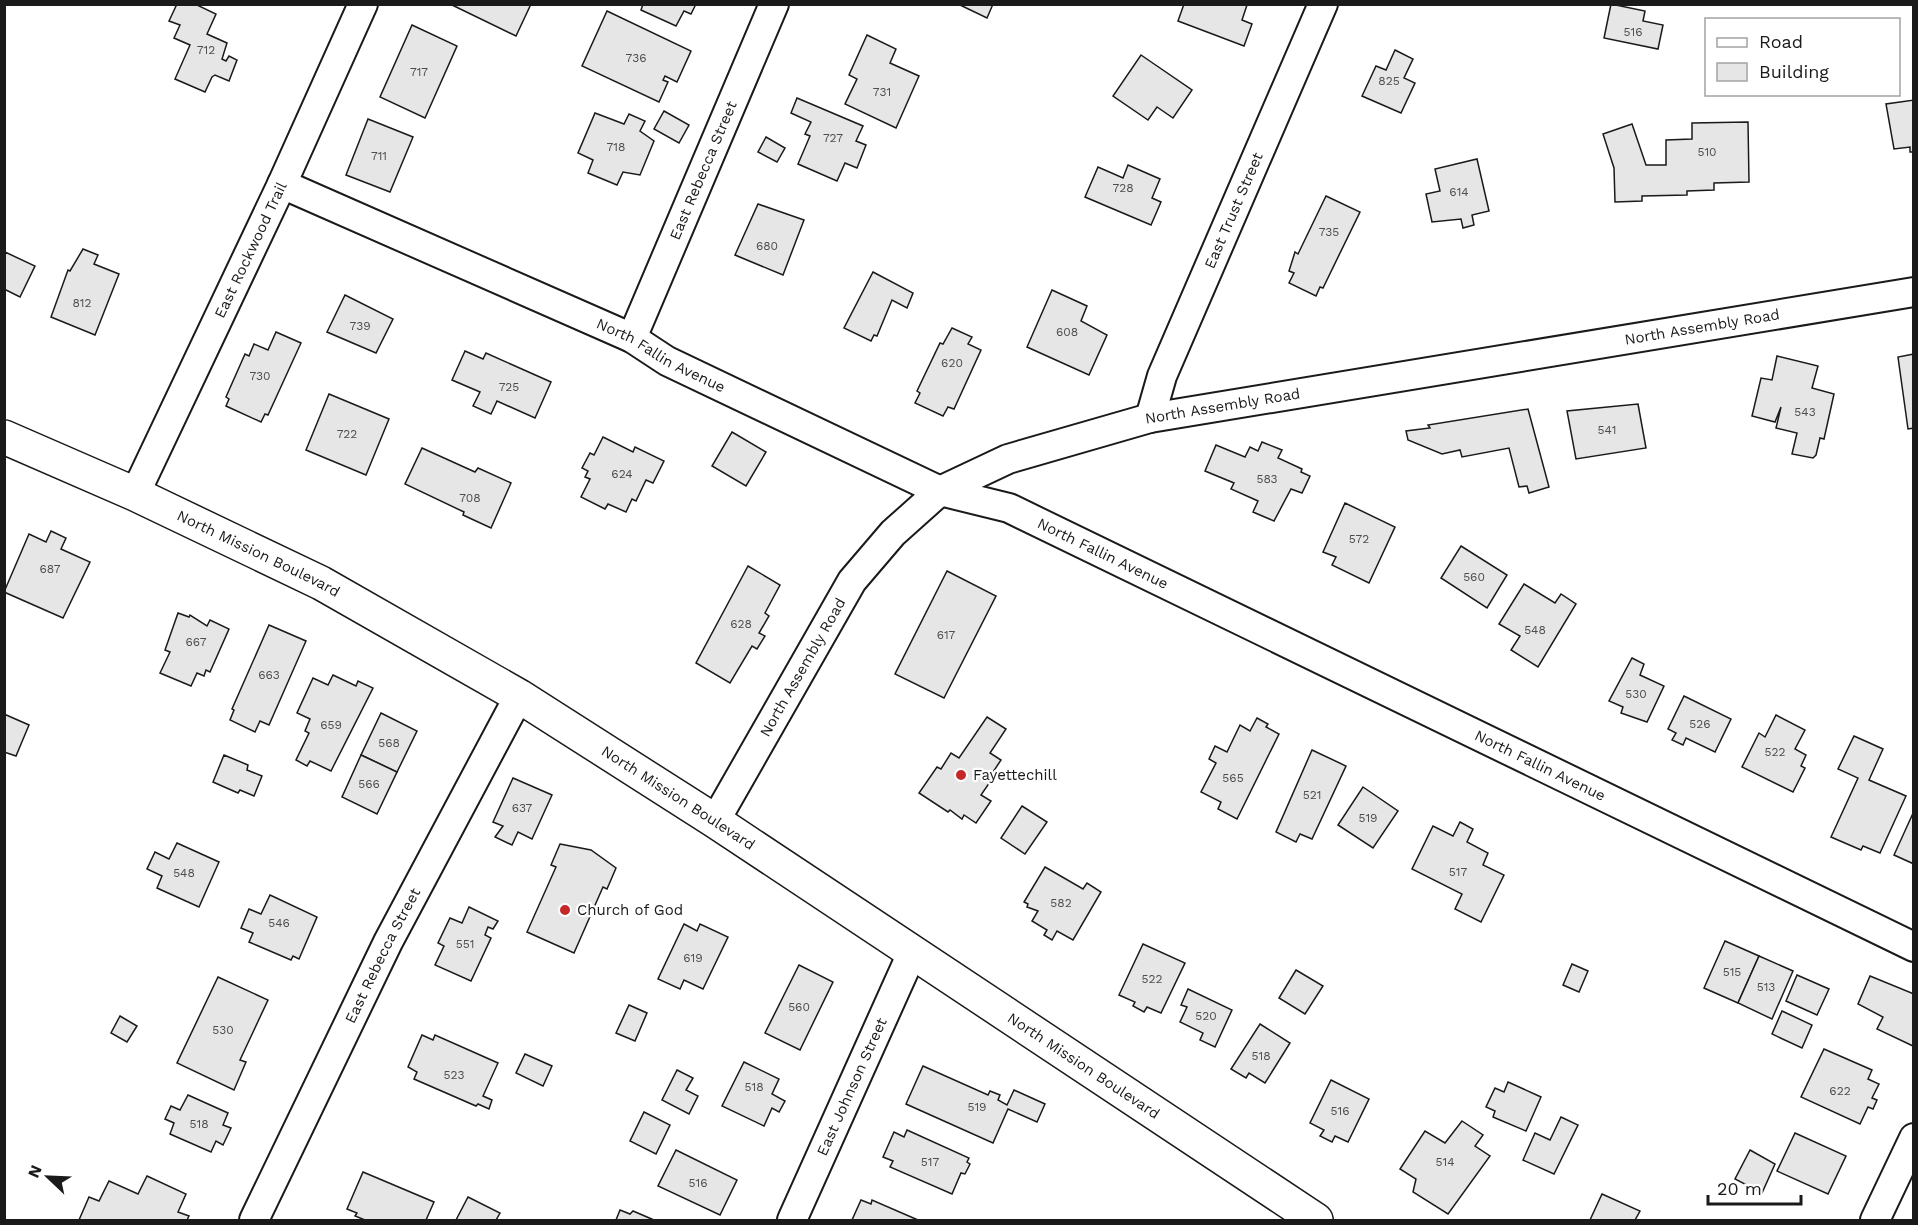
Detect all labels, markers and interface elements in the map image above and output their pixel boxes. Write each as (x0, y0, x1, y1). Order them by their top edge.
legend (1705, 18, 1900, 96)
house number: 516 (1624, 25, 1642, 39)
text: Road (1759, 31, 1803, 52)
house number: 712 (197, 43, 215, 57)
house number: 736 (625, 51, 647, 65)
text: Building (1759, 61, 1829, 82)
house number: 717 (410, 65, 428, 79)
house number: 825 (1378, 74, 1400, 88)
house number: 731 (873, 85, 891, 99)
street label: East Rebecca Street (666, 98, 741, 243)
house number: 727 (823, 131, 843, 145)
house number: 718 (607, 140, 625, 154)
house number: 510 (1697, 145, 1717, 159)
house number: 711 (371, 149, 387, 163)
street label: East Trust Street (1201, 149, 1267, 271)
street label: East Rockwood Trail (211, 179, 291, 321)
house number: 728 (1112, 181, 1134, 195)
house number: 614 (1449, 185, 1469, 199)
house number: 735 (1319, 225, 1339, 239)
house number: 680 (756, 239, 778, 253)
house number: 812 (72, 296, 92, 310)
street label: North Assembly Road (1623, 305, 1781, 349)
street label: North Fallin Avenue (594, 314, 728, 396)
house number: 739 (349, 319, 371, 333)
house number: 608 (1056, 325, 1078, 339)
house number: 620 (941, 356, 963, 370)
house number: 730 (249, 369, 271, 383)
house number: 725 (499, 380, 519, 394)
street label: North Assembly Road (1144, 384, 1302, 428)
house number: 543 (1794, 405, 1816, 419)
house number: 541 (1598, 423, 1616, 437)
house number: 722 (337, 427, 357, 441)
house number: 624 (611, 467, 633, 481)
house number: 583 (1256, 472, 1278, 486)
house number: 708 (459, 491, 481, 505)
street label: North Mission Boulevard (174, 506, 343, 601)
street label: North Fallin Avenue (1034, 514, 1171, 593)
house number: 572 (1349, 532, 1369, 546)
house number: 687 (40, 562, 61, 576)
house number: 560 (1463, 570, 1485, 584)
street label: North Assembly Road (756, 595, 849, 740)
house number: 628 (730, 617, 752, 631)
house number: 548 (1524, 623, 1546, 637)
house number: 617 (937, 628, 956, 642)
house number: 667 (185, 635, 207, 649)
house number: 663 (258, 668, 280, 682)
house number: 530 (1625, 687, 1647, 701)
house number: 526 (1689, 717, 1711, 731)
house number: 659 (320, 718, 342, 732)
street label: North Fallin Avenue (1472, 726, 1608, 805)
house number: 568 (378, 736, 400, 750)
street label: North Mission Boulevard (598, 742, 758, 854)
house number: 522 (1765, 745, 1785, 759)
place label: Fayettechill (973, 766, 1057, 784)
marker: Fayettechill (954, 768, 968, 782)
house number: 565 (1222, 771, 1244, 785)
house number: 566 (358, 777, 380, 791)
house number: 521 (1303, 788, 1321, 802)
house number: 637 (512, 801, 533, 815)
house number: 519 (1358, 811, 1378, 825)
house number: 517 (1449, 865, 1467, 879)
house number: 548 (173, 866, 195, 880)
street label: East Rebecca Street (341, 884, 424, 1026)
house number: 582 (1050, 896, 1072, 910)
place label: Church of God (577, 901, 683, 919)
marker: Church of God (558, 903, 572, 917)
house number: 546 (268, 916, 290, 930)
house number: 551 (456, 937, 474, 951)
house number: 619 (683, 951, 703, 965)
house number: 515 (1723, 965, 1741, 979)
house number: 522 (1142, 972, 1162, 986)
house number: 513 (1757, 980, 1775, 994)
house number: 560 (788, 1000, 810, 1014)
street label: North Mission Boulevard (1004, 1009, 1163, 1123)
house number: 520 (1195, 1009, 1217, 1023)
street label: East Johnson Street (813, 1014, 891, 1159)
house number: 530 (212, 1023, 234, 1037)
house number: 518 (1251, 1049, 1271, 1063)
house number: 523 (444, 1068, 464, 1082)
house number: 518 (744, 1080, 764, 1094)
house number: 622 (1829, 1084, 1851, 1098)
house number: 519 (967, 1100, 987, 1114)
house number: 516 (1331, 1104, 1349, 1118)
house number: 518 (189, 1117, 209, 1131)
north arrow (18, 1147, 78, 1207)
house number: 517 (921, 1155, 939, 1169)
house number: 514 (1436, 1155, 1455, 1169)
text: N (24, 1162, 46, 1181)
scale bar (1708, 1168, 1801, 1206)
house number: 516 (689, 1176, 707, 1190)
text: 20 m (1717, 1178, 1762, 1199)

